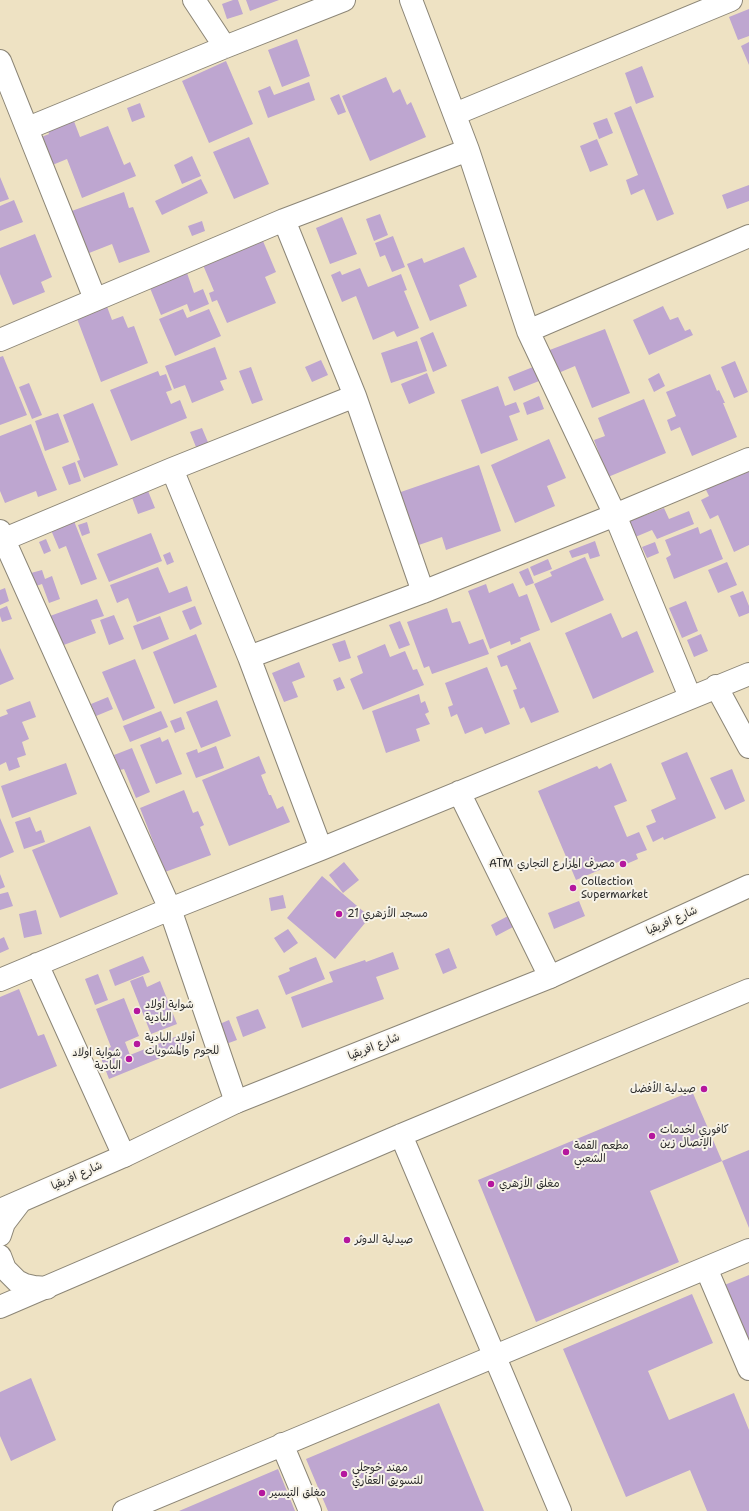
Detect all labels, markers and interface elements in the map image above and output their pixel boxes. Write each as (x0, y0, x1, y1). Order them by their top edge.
place label: ATM مصرف المزارع التجاري (489, 857, 615, 871)
marker: ATM مصرف المزارع التجاري (618, 859, 628, 869)
place label: Collection Supermarket (581, 875, 648, 901)
marker: Collection Supermarket (568, 883, 578, 893)
street label: شارع افريقيا (644, 904, 700, 938)
place label: مسجد الأزهري 21 (347, 907, 428, 921)
marker: مسجد الأزهري 21 (334, 909, 344, 919)
place label: شواية أولاد البادية (145, 998, 194, 1024)
marker: شواية أولاد البادية (132, 1006, 142, 1016)
place label: أولاد البادية للحوم والمشويات (145, 1031, 219, 1057)
street label: شارع افريقيا (346, 1031, 402, 1063)
marker: أولاد البادية للحوم والمشويات (132, 1039, 142, 1049)
place label: شواية اولاد البادية (72, 1046, 121, 1072)
marker: شواية اولاد البادية (124, 1054, 134, 1064)
place label: صيدلية الأفضل (630, 1082, 696, 1096)
marker: صيدلية الأفضل (699, 1084, 709, 1094)
place label: كافوري لخدمات الإتصال زين (660, 1123, 729, 1149)
marker: كافوري لخدمات الإتصال زين (647, 1131, 657, 1141)
place label: مطعم القمة الشعبي (574, 1139, 629, 1165)
marker: مطعم القمة الشعبي (561, 1147, 571, 1157)
street label: شارع افريقيا (49, 1159, 105, 1193)
place label: مغلق الأزهري (499, 1177, 560, 1191)
marker: مغلق الأزهري (486, 1179, 496, 1189)
place label: صيدلية الدوثر (355, 1233, 413, 1247)
marker: صيدلية الدوثر (342, 1235, 352, 1245)
place label: مهند خوجلي للتسويق العقاري (352, 1461, 423, 1487)
marker: مهند خوجلي للتسويق العقاري (339, 1469, 349, 1479)
place label: مغلق التيسير (270, 1486, 326, 1500)
marker: مغلق التيسير (257, 1488, 267, 1498)

